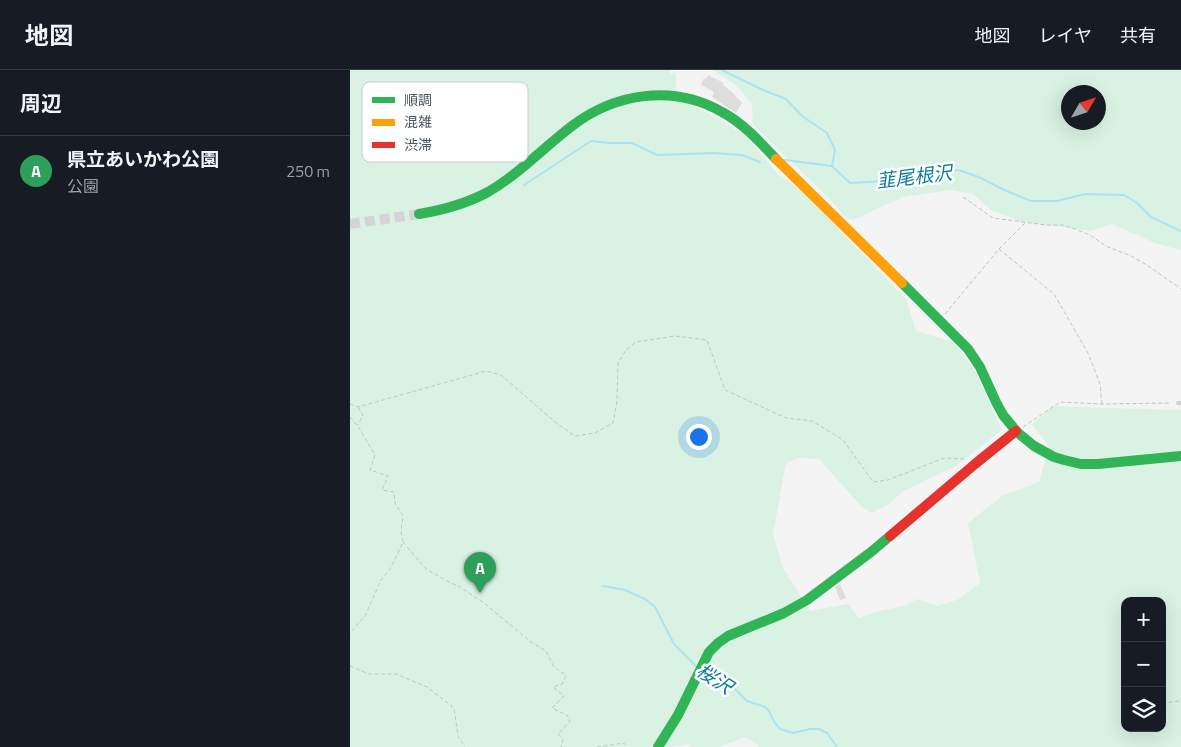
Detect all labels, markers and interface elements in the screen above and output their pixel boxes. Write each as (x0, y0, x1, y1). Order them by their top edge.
text: 地図 (25, 17, 73, 53)
text: 地図 (975, 22, 1011, 49)
text: レイヤ (1039, 22, 1092, 49)
text: 共有 (1120, 22, 1156, 49)
legend (362, 82, 528, 162)
north arrow (1061, 85, 1106, 130)
text: 周辺 (20, 87, 62, 119)
text: 順調 (404, 89, 432, 110)
text: 混雑 (404, 111, 432, 132)
text: 渋滞 (404, 134, 432, 155)
text: 県立あいかわ公園 (67, 144, 219, 173)
water label: 韮尾根沢 (875, 157, 956, 195)
text: A (31, 159, 41, 183)
text: 250 m (286, 159, 330, 183)
text: 公園 (67, 174, 99, 198)
your location (686, 424, 712, 450)
pin: A (464, 552, 496, 593)
map controls (1121, 597, 1166, 732)
button: + (1121, 597, 1166, 642)
button: − (1121, 642, 1166, 687)
water label: 桜沢 (691, 655, 741, 702)
button: layers (1121, 687, 1166, 732)

